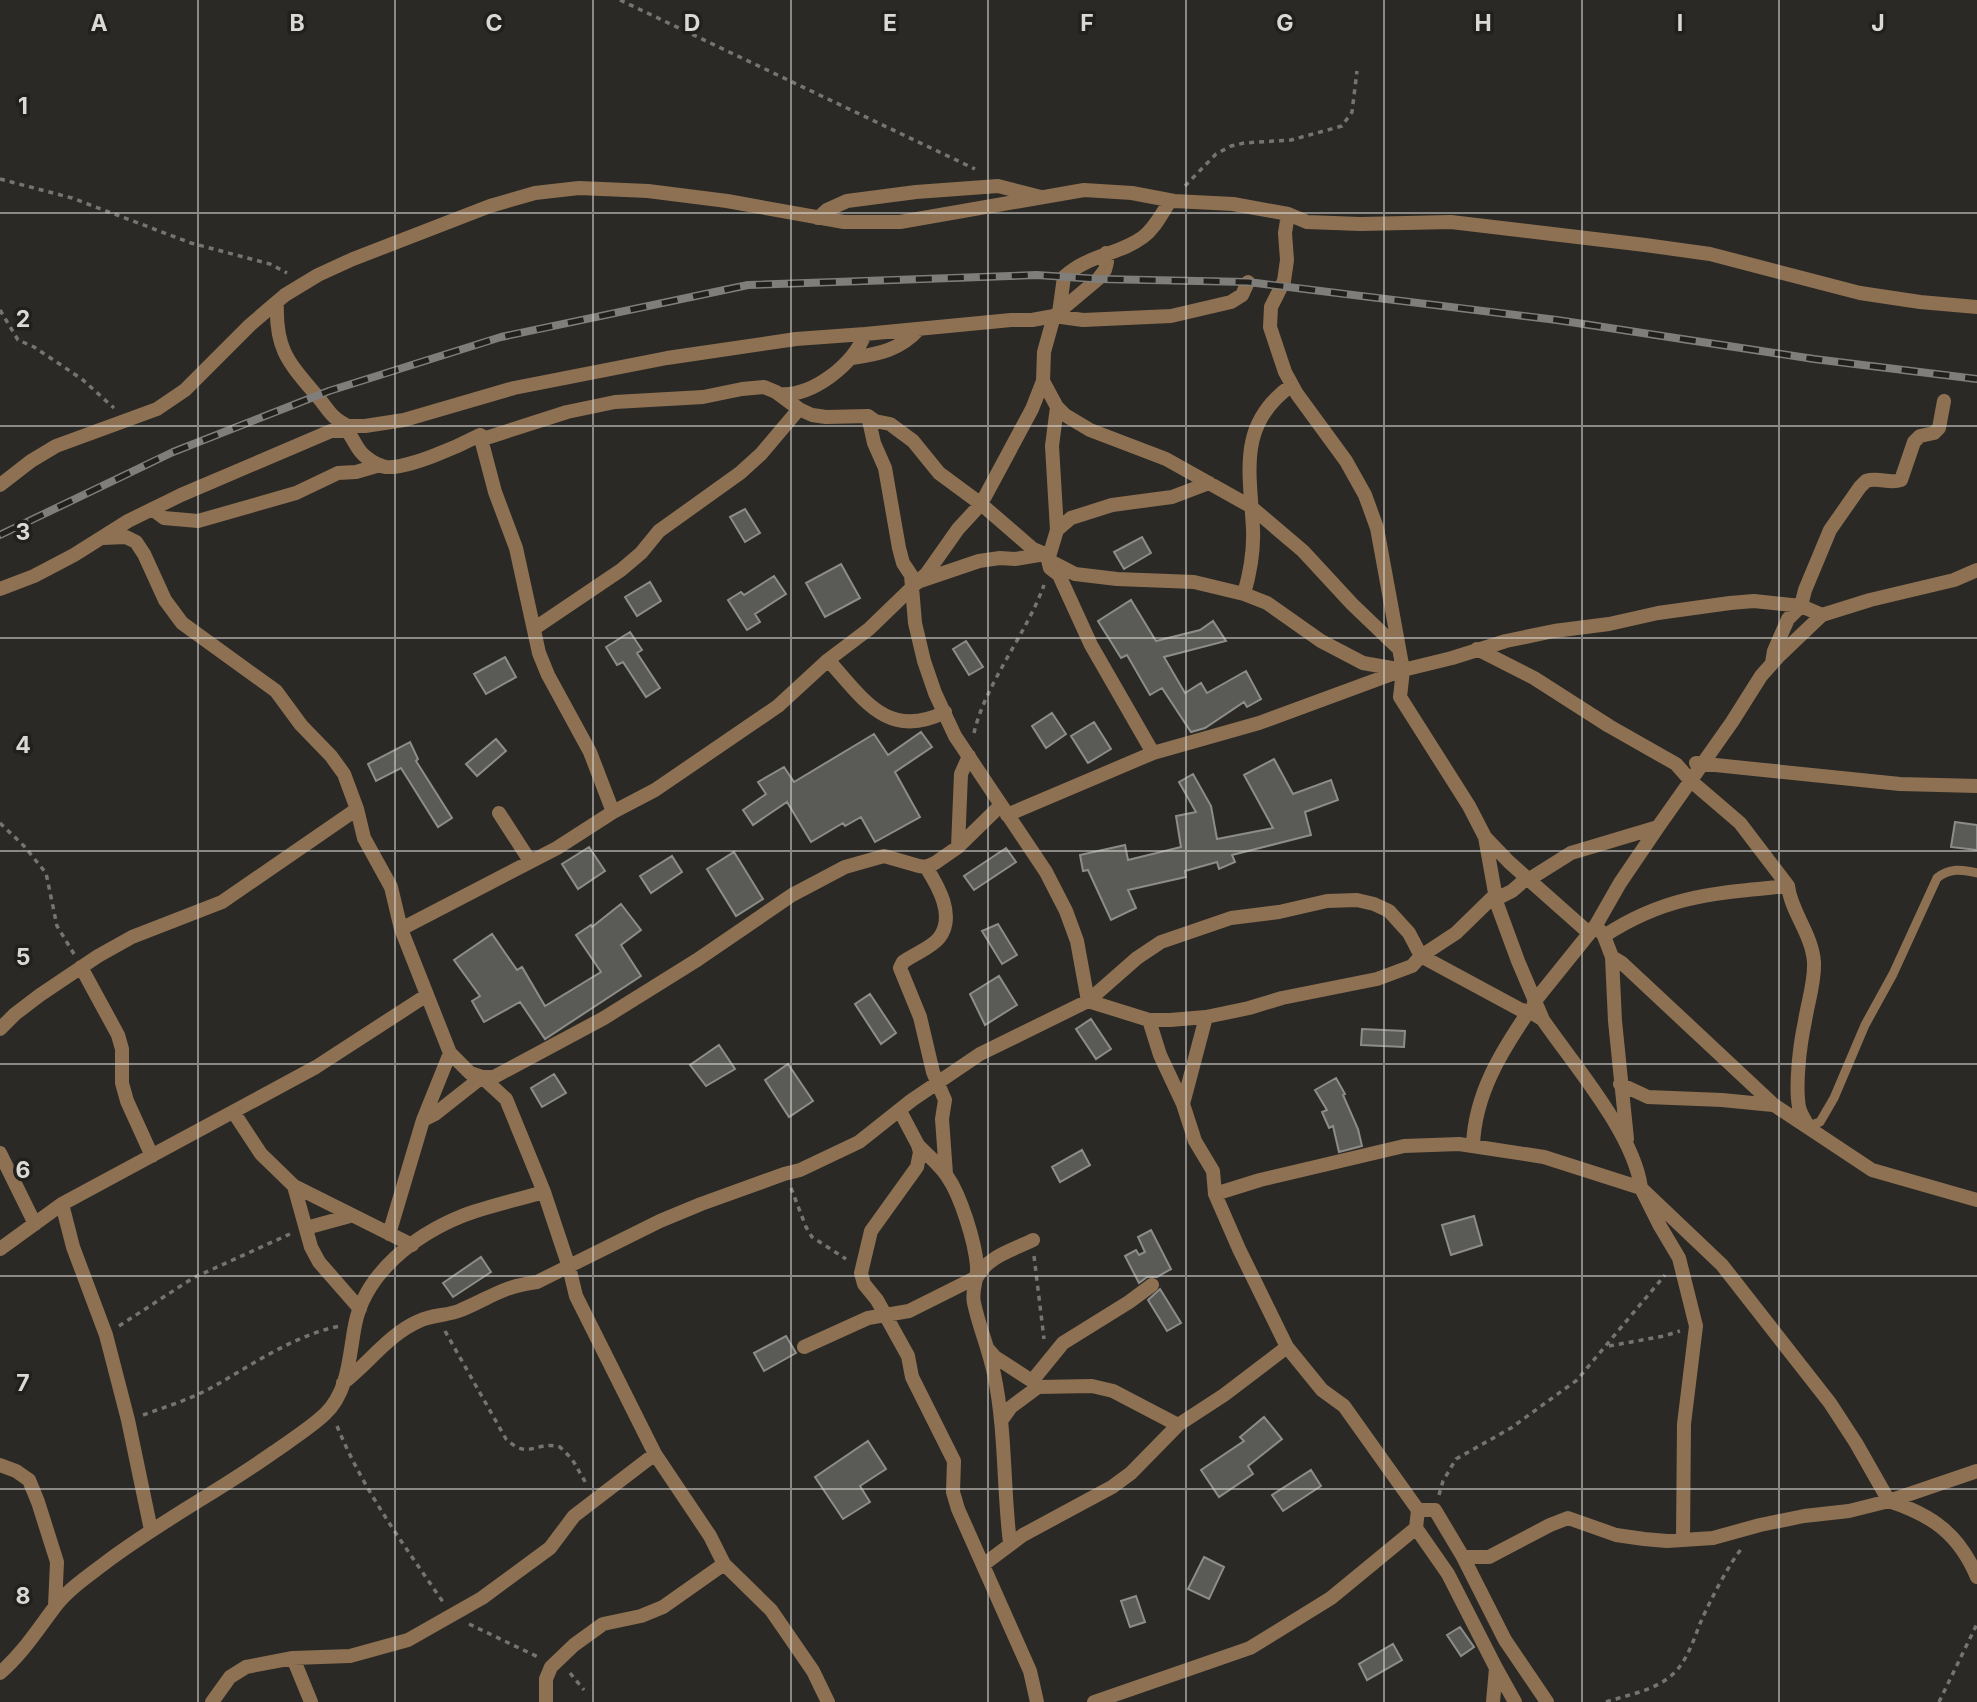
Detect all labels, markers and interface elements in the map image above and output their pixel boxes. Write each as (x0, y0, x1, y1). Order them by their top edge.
text: A (90, 9, 108, 37)
text: B (289, 9, 305, 37)
text: C (485, 9, 503, 37)
text: D (684, 9, 700, 37)
text: E (883, 9, 897, 37)
text: F (1080, 9, 1094, 37)
text: G (1276, 9, 1294, 37)
text: H (1474, 9, 1492, 37)
text: I (1677, 9, 1683, 37)
text: J (1871, 9, 1885, 37)
text: 1 (18, 92, 28, 120)
text: 2 (16, 305, 30, 333)
text: 3 (16, 518, 30, 546)
text: 4 (15, 731, 31, 759)
text: 5 (16, 943, 30, 971)
text: 6 (16, 1156, 30, 1184)
text: 7 (16, 1369, 30, 1397)
text: 8 (16, 1582, 30, 1610)

